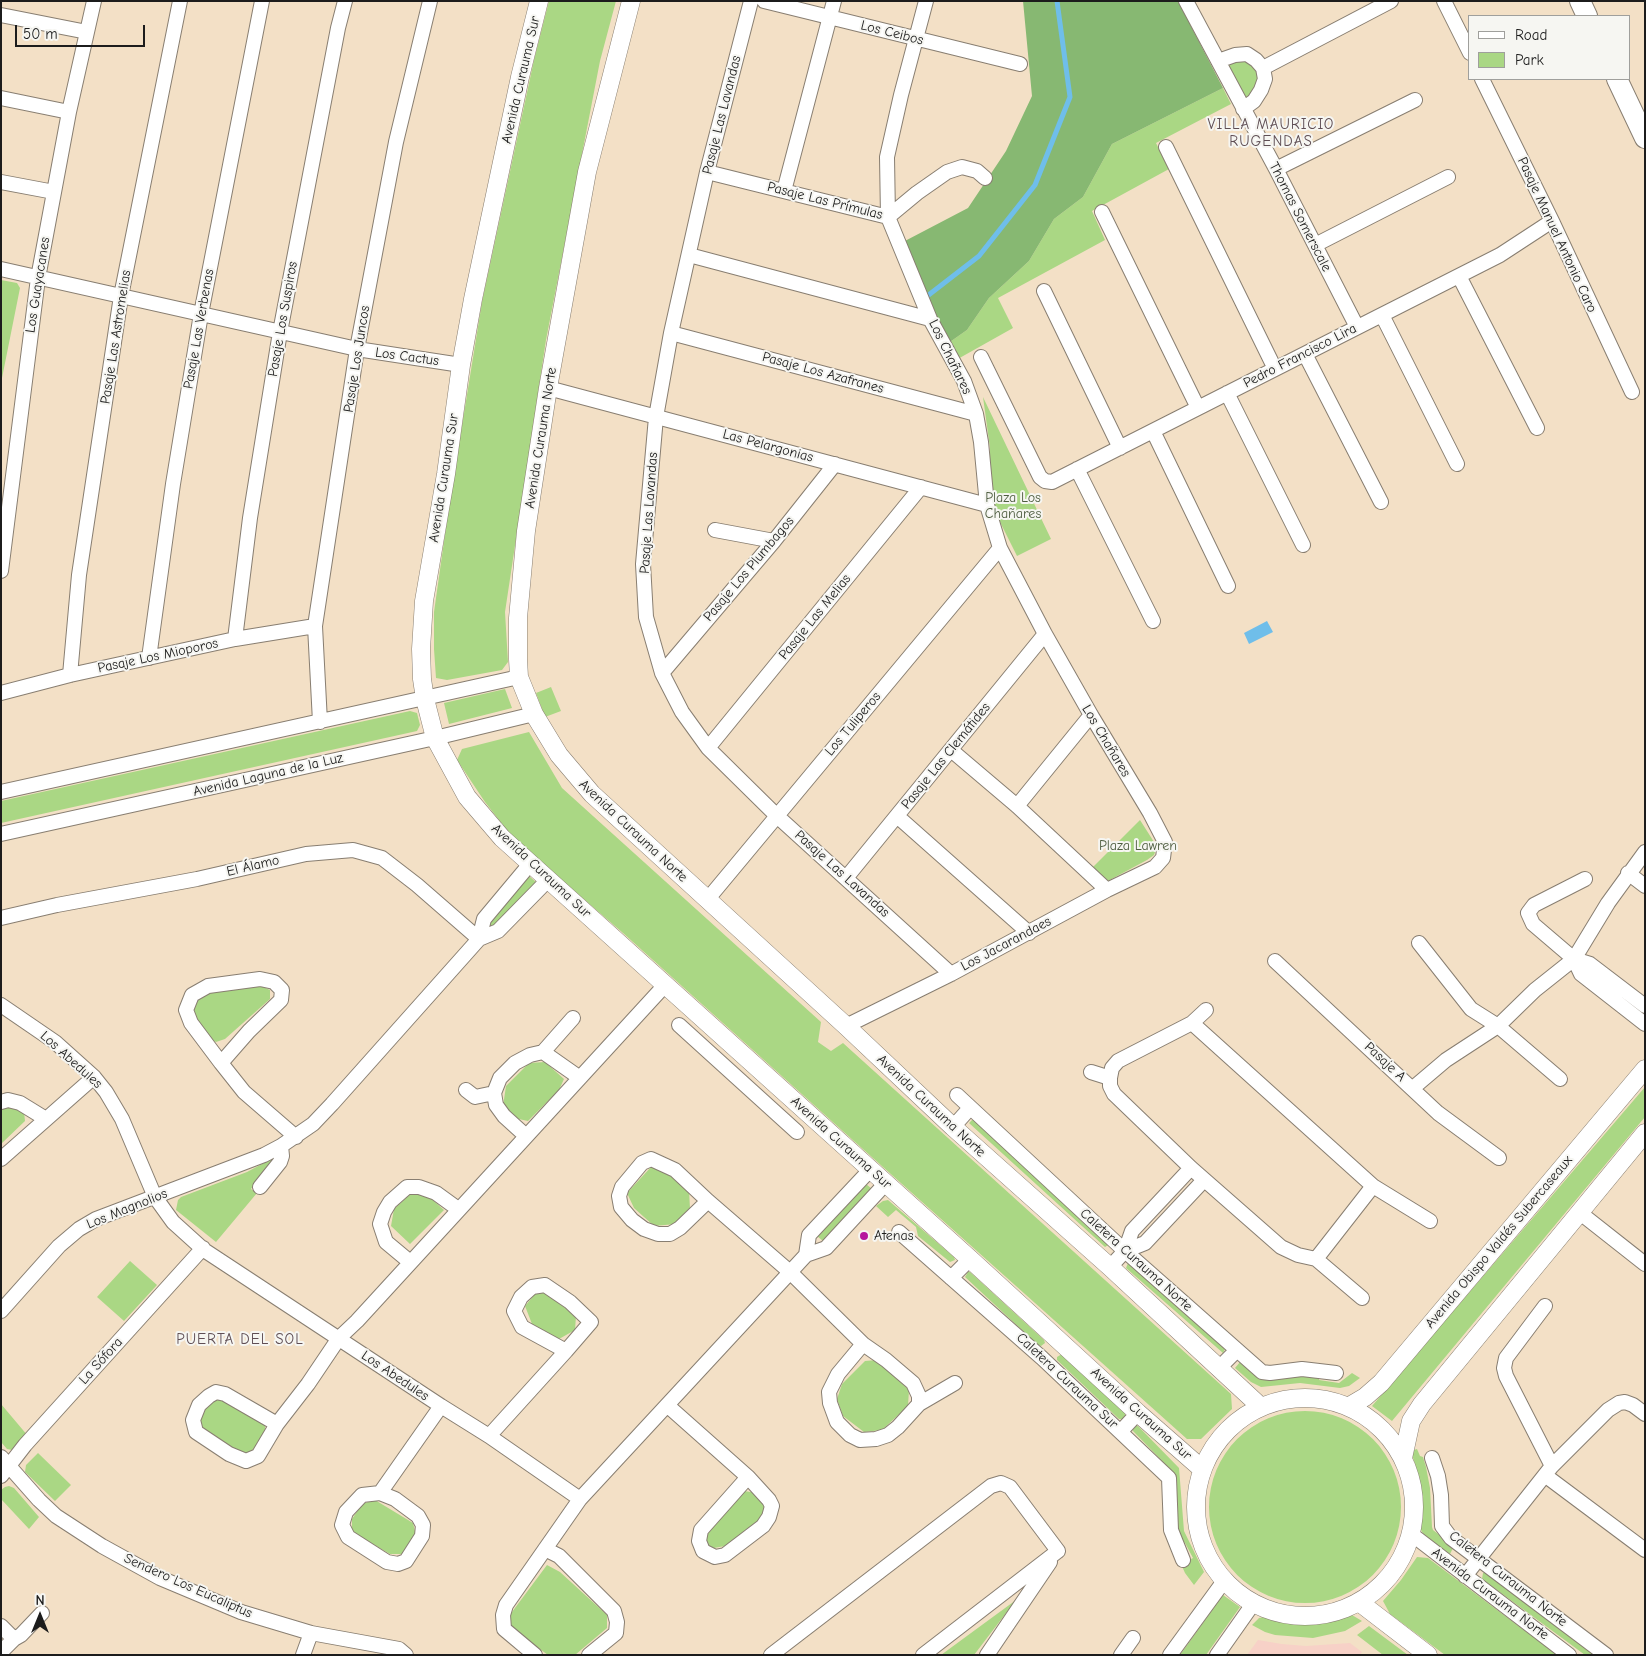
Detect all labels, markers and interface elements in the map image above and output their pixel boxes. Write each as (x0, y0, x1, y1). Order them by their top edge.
scale bar (18, 15, 148, 47)
street label: Avenida Curauma Sur (498, 15, 544, 145)
legend (1468, 15, 1631, 80)
street label: Los Ceibos (859, 17, 925, 49)
text: 50 m (23, 25, 58, 43)
text: Road (1515, 26, 1547, 44)
text: Park (1515, 51, 1544, 69)
street label: Pasaje Las Lavandas (699, 54, 745, 176)
district label: VILLA MAURICIO RUGENDAS (1206, 116, 1336, 151)
street label: Pasaje Manuel Antonio Caro (1514, 155, 1600, 315)
street label: Thomas Somerscale (1265, 159, 1335, 275)
street label: Pasaje Las Prímulas (766, 179, 884, 223)
street label: Los Guayacanes (22, 236, 54, 334)
street label: Pasaje Los Suspiros (265, 260, 301, 378)
street label: Pasaje Las Verbenas (180, 268, 218, 390)
street label: Pasaje Las Astromelias (97, 269, 135, 405)
street label: Pasaje Los Juncos (340, 304, 374, 414)
street label: Los Chañares (925, 317, 975, 397)
street label: Pedro Francisco Lira (1241, 320, 1359, 392)
street label: Los Cactus (374, 344, 440, 370)
street label: Pasaje Los Azafranes (760, 349, 886, 397)
street label: Avenida Curauma Norte (522, 366, 560, 510)
street label: Avenida Curauma Sur (426, 412, 462, 544)
street label: Las Pelargonias (721, 426, 815, 466)
street label: Pasaje Las Lavandas (636, 452, 662, 574)
park label: Plaza Los Chañares (985, 490, 1041, 522)
street label: Pasaje Los Plumbagos (700, 513, 798, 625)
street label: Pasaje Las Melias (775, 571, 855, 663)
street label: Pasaje Los Mioporos (96, 635, 220, 677)
street label: Los Tuliperos (821, 689, 885, 759)
street label: Pasaje Las Clemátides (898, 699, 994, 813)
street label: Los Chañares (1078, 702, 1134, 780)
street label: Avenida Laguna de la Luz (191, 750, 345, 800)
street label: Avenida Curauma Norte (575, 776, 691, 886)
street label: Avenida Curauma Sur (488, 820, 594, 922)
street label: Pasaje Las Lavandas (791, 827, 893, 921)
park label: Plaza Lawren (1099, 838, 1177, 854)
street label: El Álamo (225, 852, 281, 880)
street label: Los Jacarandaes (958, 913, 1054, 975)
street label: Los Abedules (37, 1028, 105, 1092)
street label: Pasaje A (1361, 1039, 1409, 1085)
street label: Avenida Curauma Norte (873, 1051, 989, 1161)
street label: Avenida Curauma Sur (787, 1093, 895, 1193)
street label: Avenida Obispo Valdés Subercaseaux (1422, 1152, 1576, 1332)
street label: Los Magnolios (84, 1185, 170, 1233)
street label: Caletera Curauma Norte (1076, 1205, 1196, 1315)
place label: Atenas (874, 1228, 914, 1244)
marker: Atenas (858, 1230, 870, 1242)
street label: Caletera Curauma Sur (1013, 1329, 1121, 1433)
district label: PUERTA DEL SOL (175, 1331, 305, 1349)
street label: La Sófora (76, 1334, 126, 1388)
street label: Los Abedules (358, 1347, 432, 1405)
street label: Avenida Curauma Sur (1087, 1364, 1195, 1464)
street label: Caletera Curauma Norte (1446, 1528, 1570, 1630)
street label: Avenida Curauma Norte (1428, 1544, 1552, 1644)
street label: Sendero Los Eucaliptus (121, 1550, 255, 1622)
north arrow (15, 1591, 65, 1641)
text: N (35, 1592, 45, 1609)

